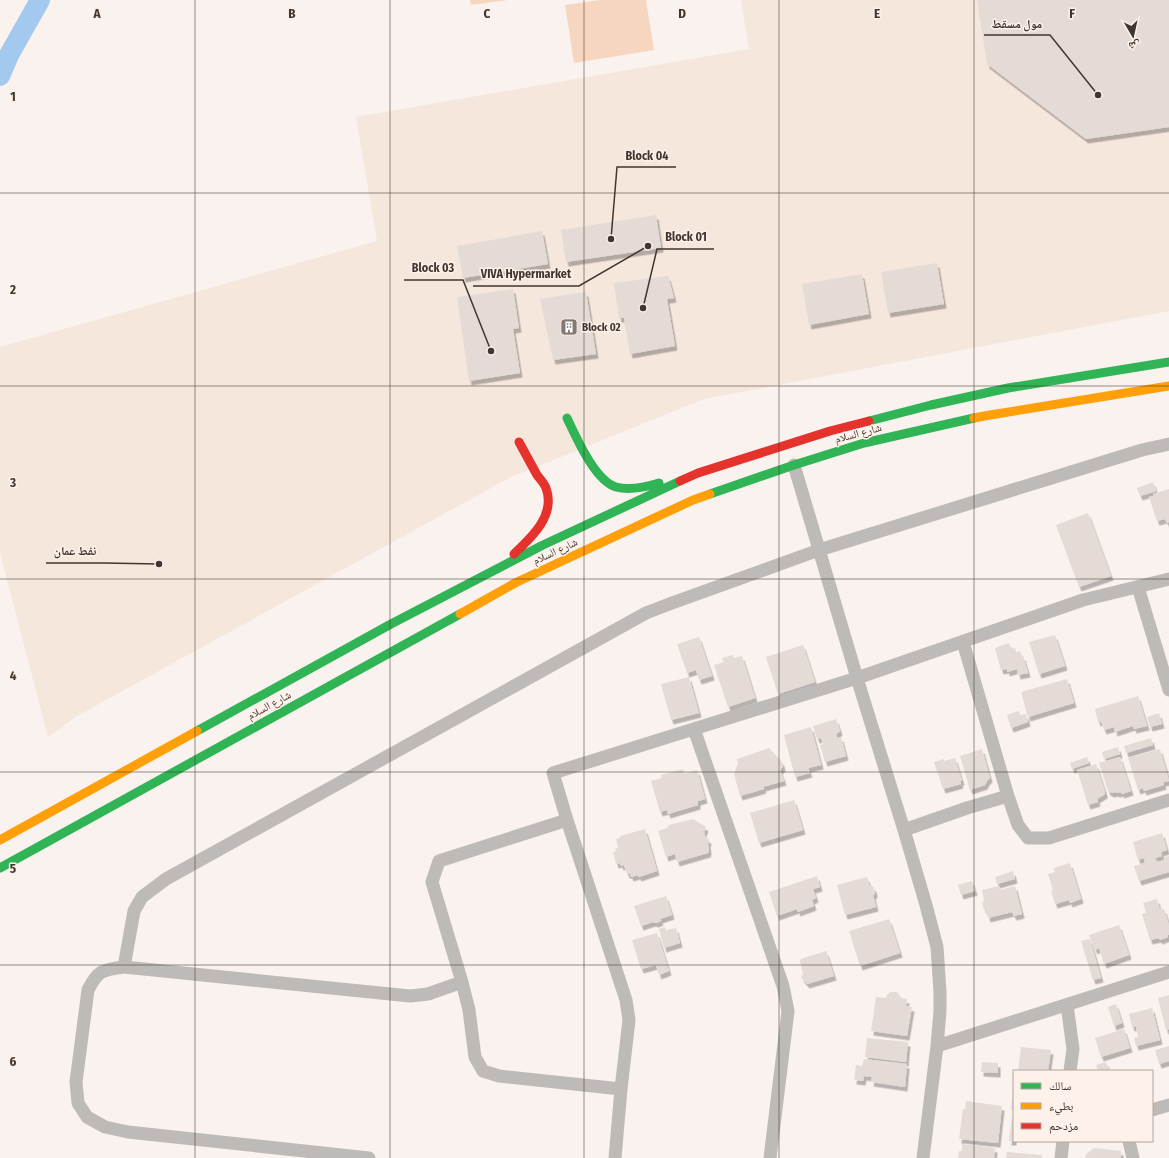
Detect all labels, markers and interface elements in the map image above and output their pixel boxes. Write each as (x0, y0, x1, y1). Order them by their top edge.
text: A (92, 6, 101, 21)
text: B (288, 6, 296, 21)
text: C (484, 6, 491, 21)
text: D (678, 6, 686, 21)
text: E (874, 6, 880, 21)
text: F (1069, 6, 1075, 21)
callout: مول مسقط (984, 11, 1050, 35)
north arrow (1113, 16, 1153, 56)
text: مول مسقط (992, 17, 1043, 32)
text: ش (1127, 37, 1141, 53)
text: 1 (10, 89, 16, 104)
callout: Block 04 (617, 143, 676, 167)
text: Block 04 (626, 149, 668, 163)
callout: Block 01 (657, 225, 714, 249)
text: Block 01 (665, 230, 707, 244)
callout: Block 03 (404, 256, 463, 280)
text: Block 03 (412, 261, 454, 275)
callout: VIVA Hypermarket (473, 262, 579, 286)
text: VIVA Hypermarket (480, 267, 572, 281)
text: 2 (9, 282, 16, 297)
building icon: Block 02 (559, 317, 579, 337)
place label: Block 02 (582, 321, 621, 334)
street label: شارع السلام (833, 421, 883, 446)
text: 3 (9, 475, 16, 490)
street label: شارع السلام (531, 535, 580, 567)
callout: نفط عمان (46, 539, 104, 563)
text: نفط عمان (54, 544, 96, 559)
text: 4 (10, 668, 17, 683)
street label: شارع السلام (245, 688, 293, 723)
text: 5 (10, 861, 16, 876)
text: 6 (10, 1054, 17, 1069)
legend (1013, 1070, 1153, 1142)
text: سالك (1049, 1079, 1071, 1093)
text: بطيء (1049, 1099, 1073, 1116)
text: مزدحم (1049, 1119, 1078, 1134)

